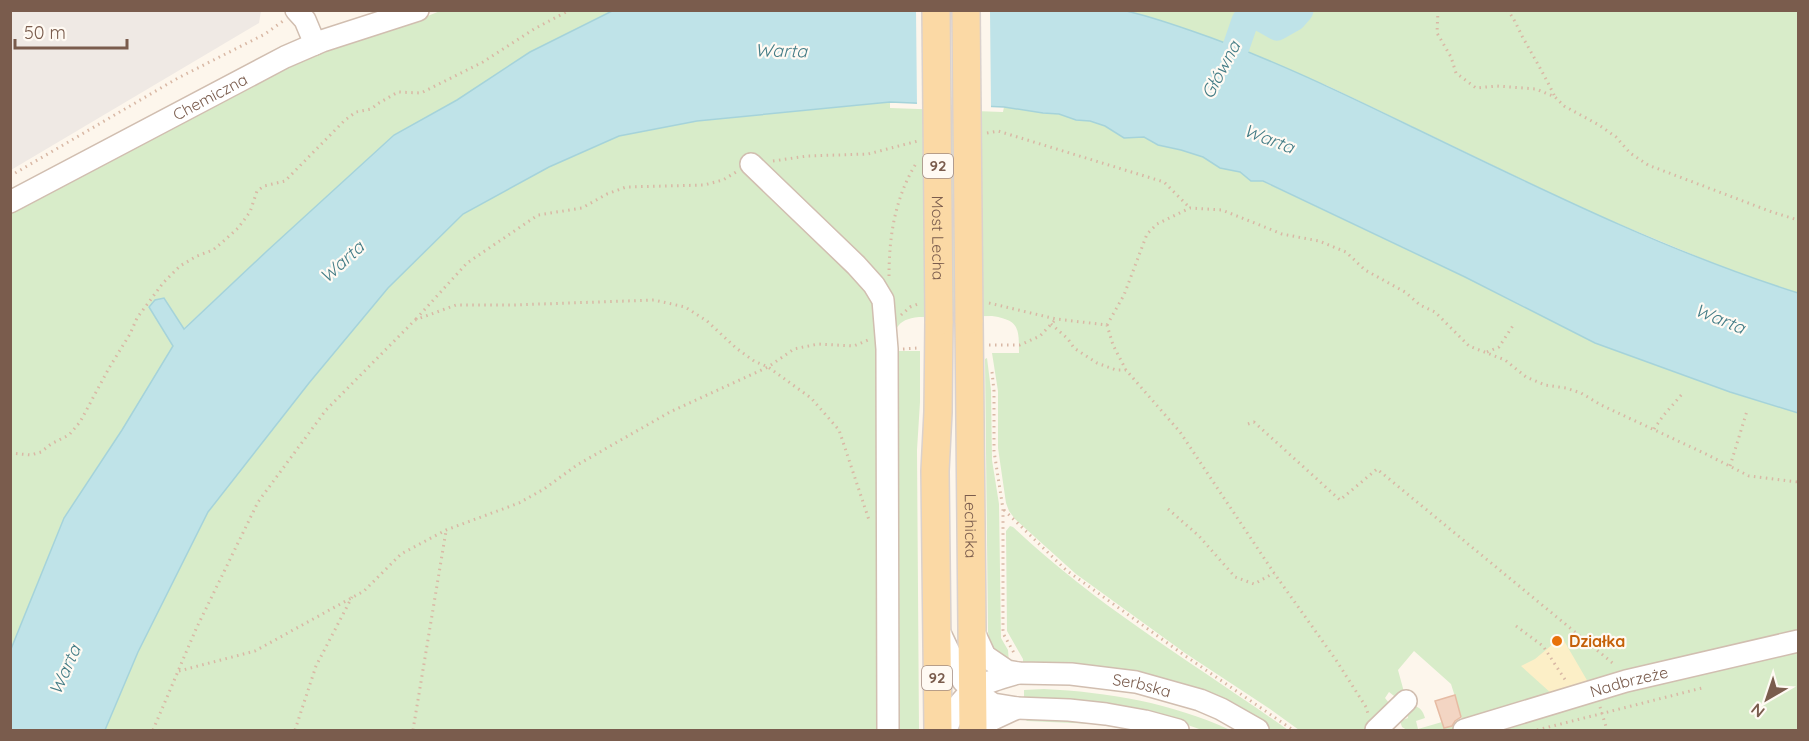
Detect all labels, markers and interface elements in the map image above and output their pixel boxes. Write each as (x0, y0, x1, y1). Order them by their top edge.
scale bar (15, 12, 128, 50)
text: 50 m (24, 21, 66, 44)
water label: Główna (1196, 36, 1246, 103)
water label: Warta (755, 39, 808, 62)
street label: Chemiczna (169, 69, 251, 124)
water label: Warta (1241, 118, 1299, 159)
road number: 92 (923, 154, 953, 178)
street label: Most Lecha (928, 195, 949, 281)
water label: Warta (315, 235, 370, 288)
water label: Warta (1692, 298, 1750, 339)
street label: Lechicka (961, 493, 981, 559)
place label: Działka (1569, 631, 1625, 651)
marker: Działka (1550, 634, 1564, 648)
water label: Warta (43, 640, 86, 698)
street label: Nadbrzeże (1587, 662, 1670, 701)
road number: 92 (922, 666, 952, 690)
street label: Serbska (1111, 669, 1173, 701)
north arrow (1737, 669, 1797, 729)
text: N (1747, 699, 1768, 722)

